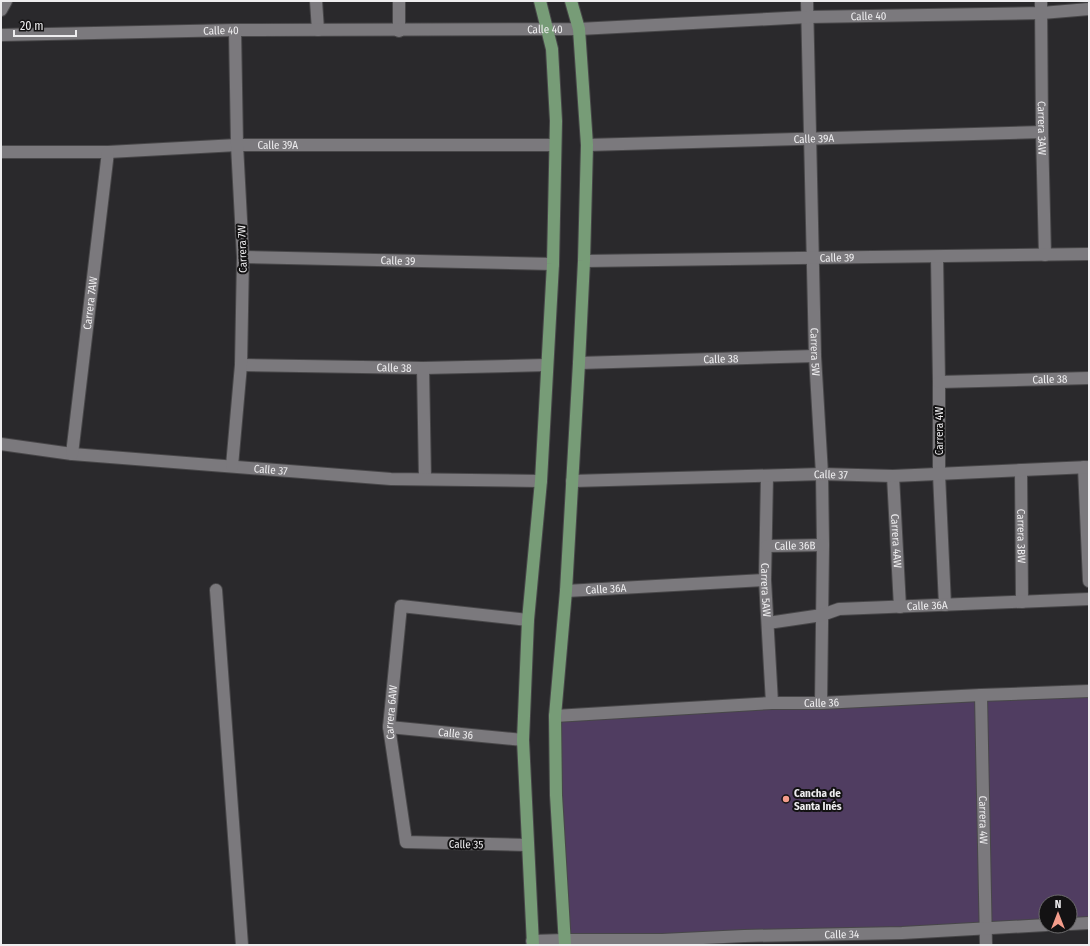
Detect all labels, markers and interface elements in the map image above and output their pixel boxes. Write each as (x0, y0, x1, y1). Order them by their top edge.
street label: Calle 40 (851, 10, 887, 23)
scale bar (14, 12, 76, 38)
text: 20 m (20, 19, 44, 33)
street label: Calle 40 (527, 23, 563, 36)
street label: Calle 40 (203, 24, 239, 38)
street label: Carrera 3AW (1035, 101, 1049, 155)
street label: Calle 39A (794, 132, 835, 146)
street label: Calle 39A (258, 139, 298, 152)
street label: Carrera 7W (235, 225, 250, 273)
street label: Calle 39 (820, 251, 854, 265)
street label: Calle 39 (380, 254, 415, 268)
street label: Carrera 7AW (81, 276, 100, 330)
street label: Carrera 5W (807, 328, 822, 376)
street label: Calle 38 (703, 352, 739, 366)
street label: Calle 38 (376, 361, 412, 375)
street label: Calle 38 (1032, 373, 1068, 387)
street label: Carrera 4W (933, 407, 946, 455)
street label: Calle 37 (253, 462, 289, 478)
street label: Calle 37 (814, 468, 849, 482)
street label: Carrera 3BW (1014, 509, 1028, 563)
street label: Carrera 4AW (888, 513, 904, 569)
street label: Calle 36B (774, 539, 816, 553)
street label: Carrera 5AW (758, 563, 773, 617)
street label: Calle 36A (585, 582, 627, 597)
street label: Calle 36A (907, 599, 948, 613)
street label: Carrera 6AW (383, 685, 400, 740)
street label: Calle 36 (804, 696, 840, 710)
street label: Calle 36 (438, 726, 474, 742)
place label: Cancha de Santa Inés (794, 787, 842, 813)
marker: Cancha de Santa Inés (781, 794, 791, 804)
street label: Carrera 4W (976, 796, 990, 844)
street label: Calle 35 (449, 838, 483, 851)
north arrow (1038, 894, 1078, 934)
text: N (1055, 898, 1061, 911)
street label: Calle 34 (824, 928, 860, 941)

